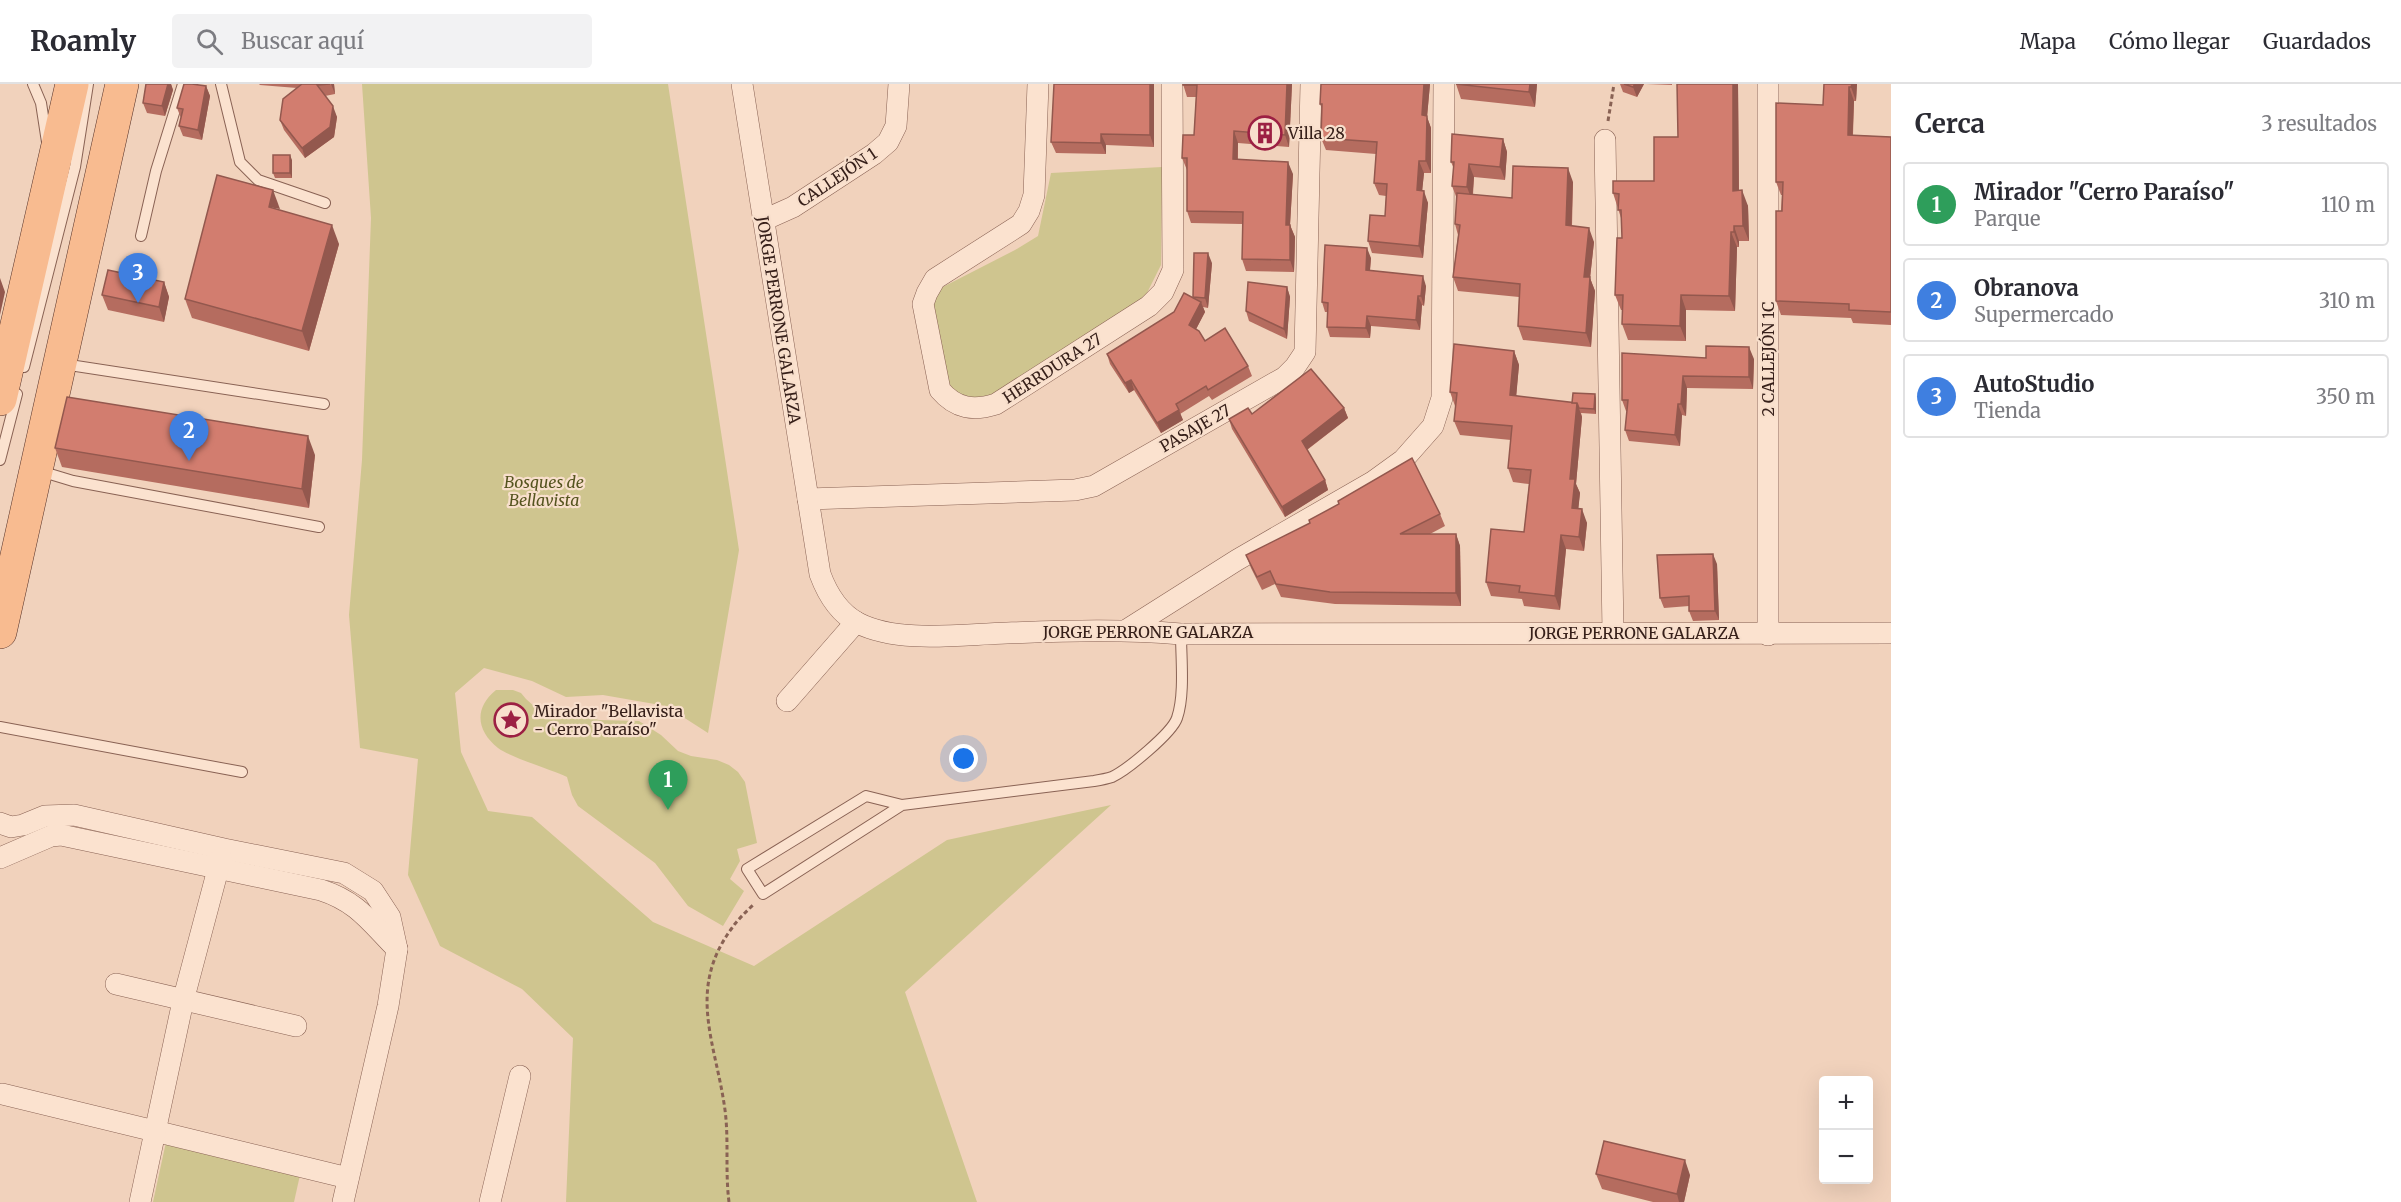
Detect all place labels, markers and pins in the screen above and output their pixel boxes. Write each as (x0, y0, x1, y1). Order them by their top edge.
building icon: Villa 28 (1247, 115, 1283, 151)
place label: Villa 28 (1287, 123, 1345, 143)
pin: 3 (118, 254, 158, 303)
pin: 2 (170, 412, 208, 461)
place label: Mirador "Bellavista - Cerro Paraíso" (534, 701, 684, 739)
place icon: Mirador "Bellavista - Cerro Paraíso" (493, 702, 529, 738)
pin: 1 (648, 760, 688, 810)

